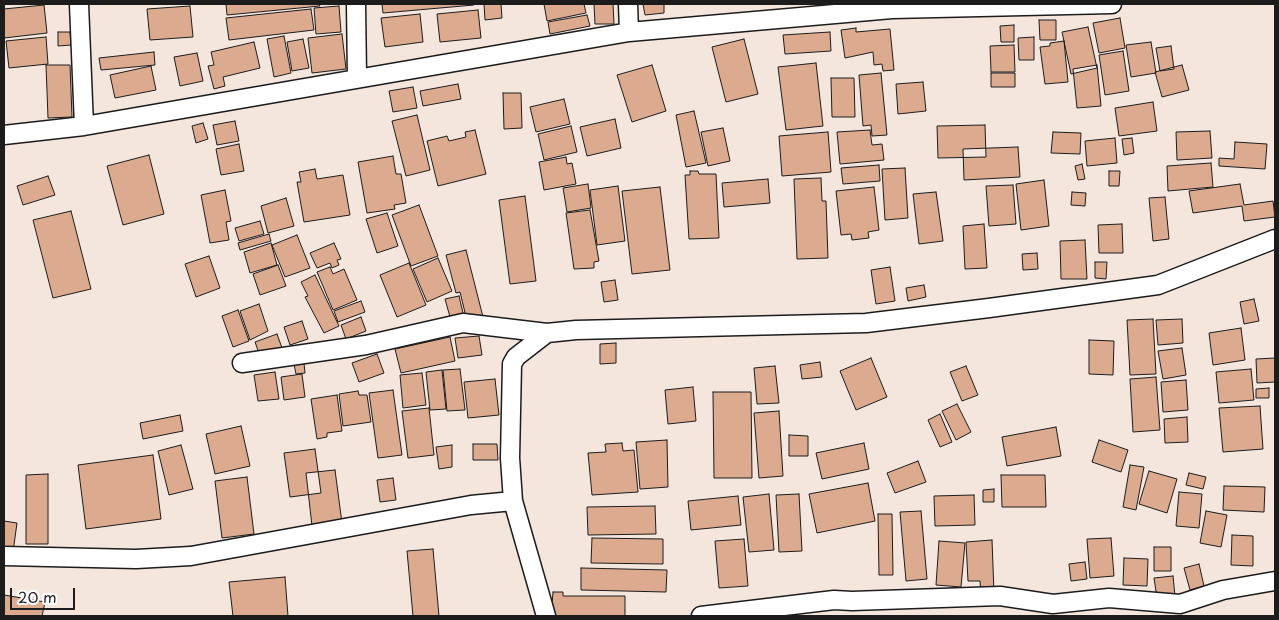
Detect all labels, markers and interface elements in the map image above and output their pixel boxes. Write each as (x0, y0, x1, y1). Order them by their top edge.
scale bar (12, 578, 78, 610)
text: 20 m (18, 585, 57, 608)

